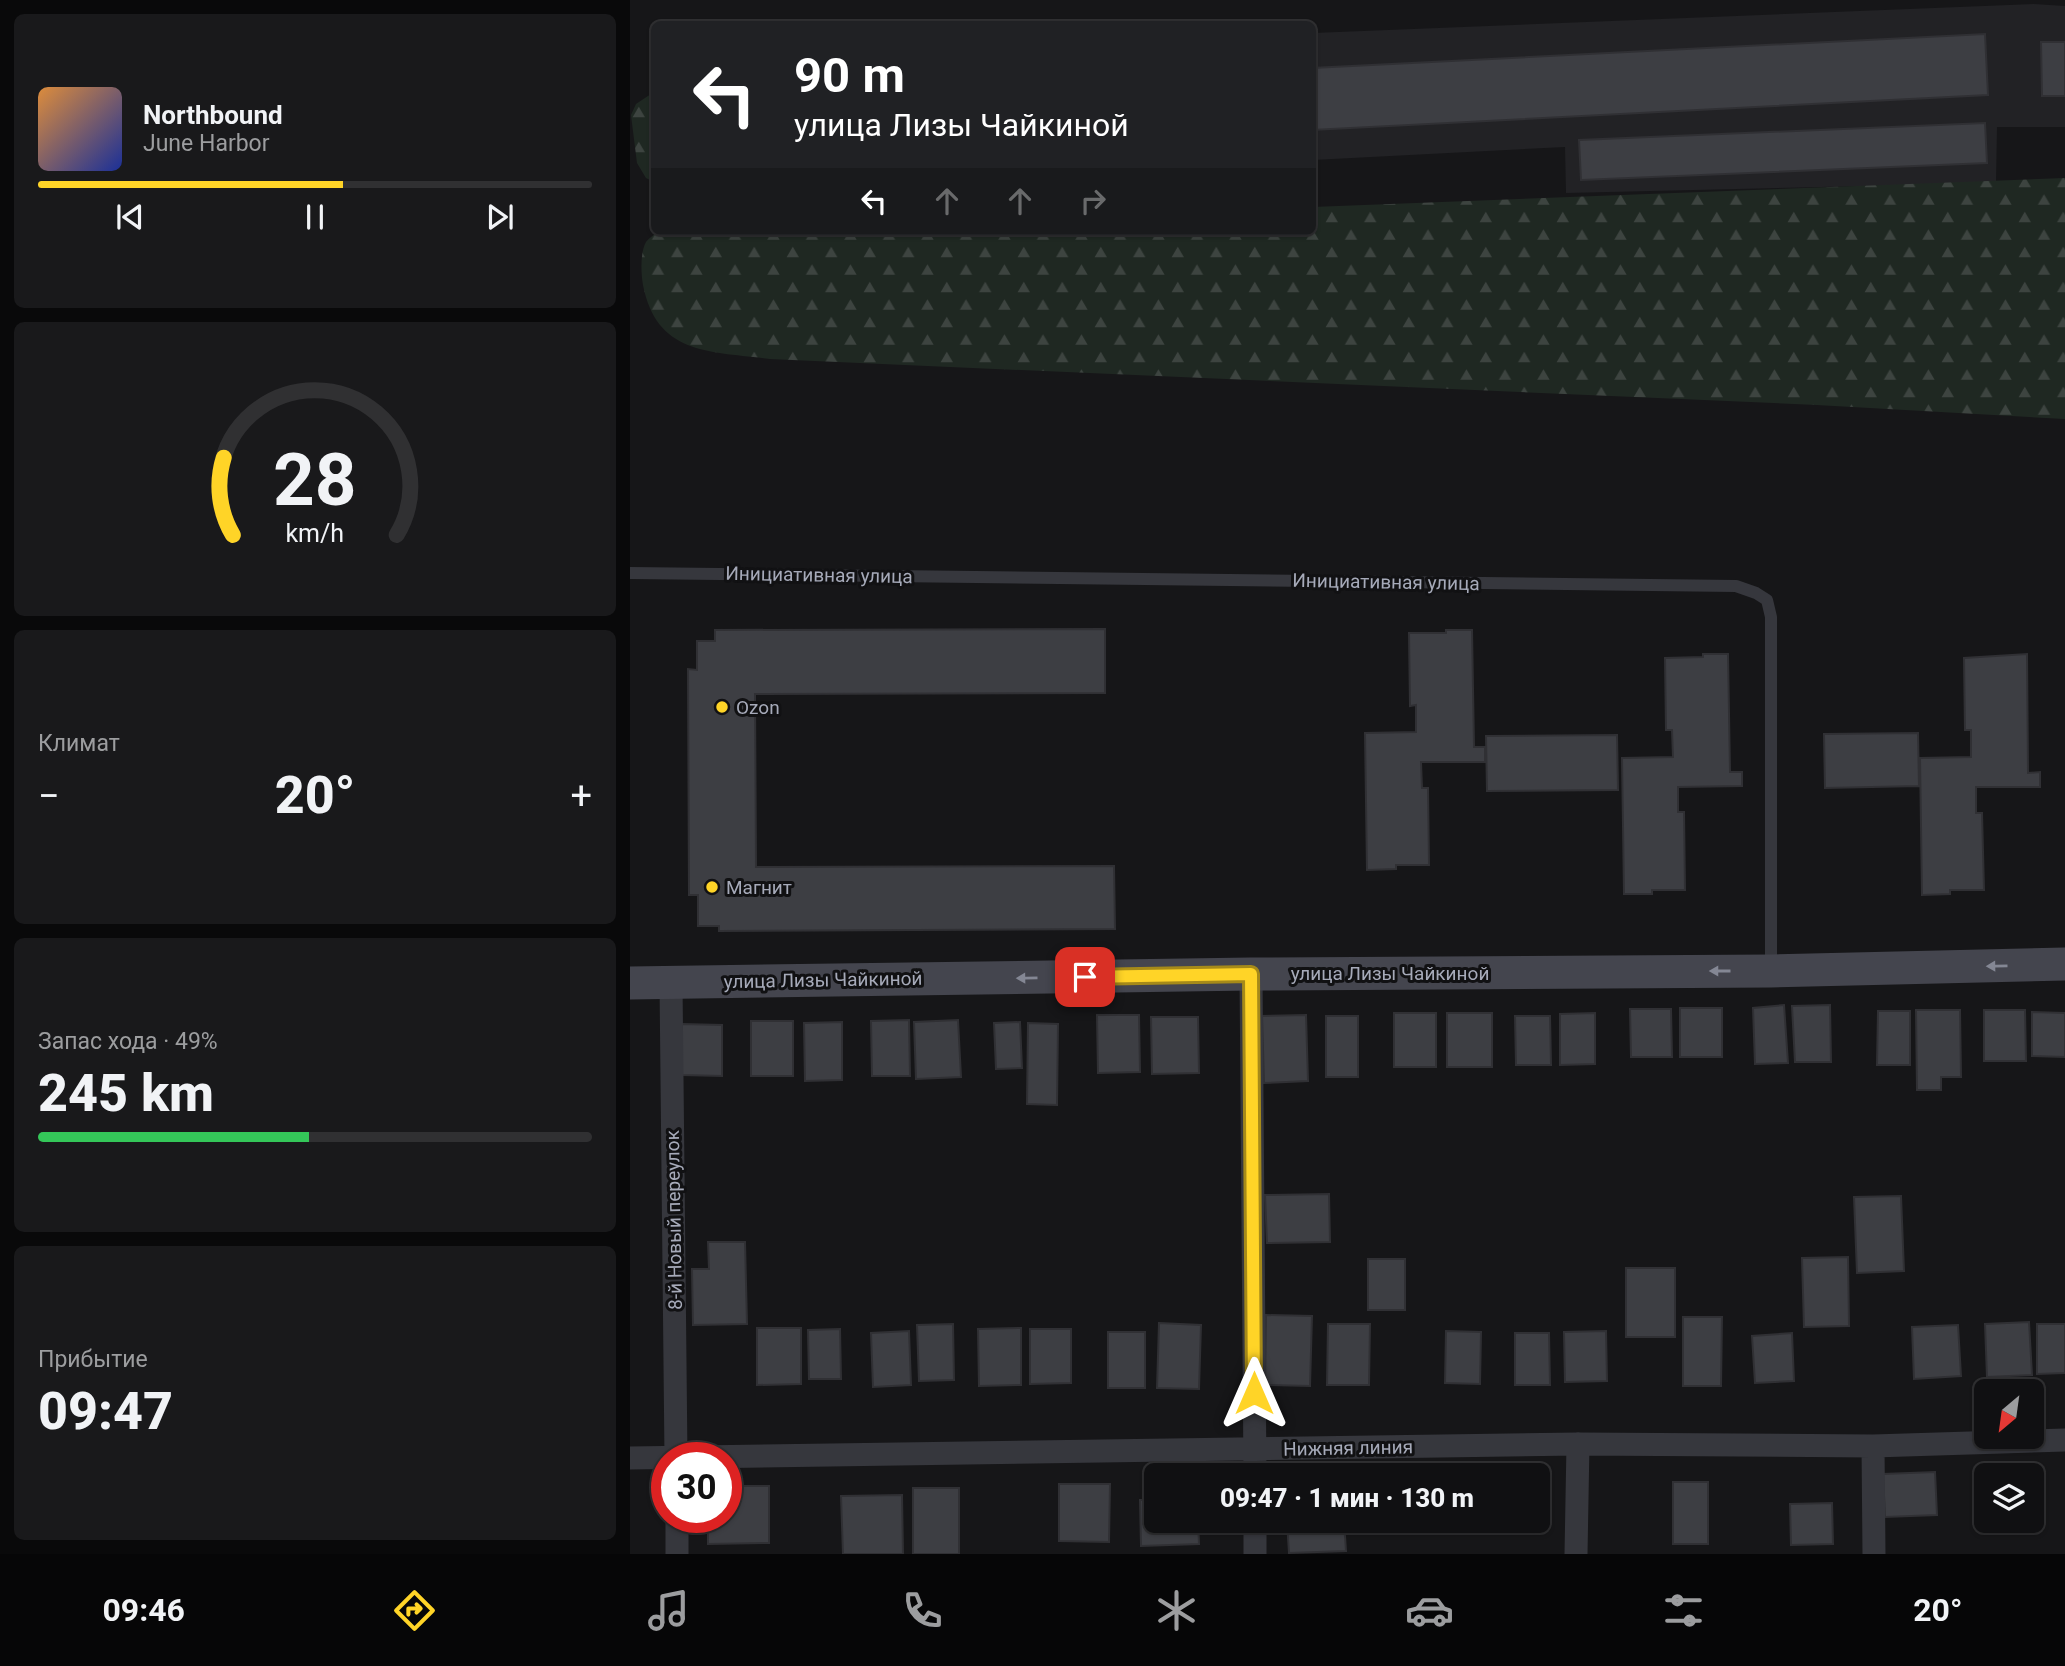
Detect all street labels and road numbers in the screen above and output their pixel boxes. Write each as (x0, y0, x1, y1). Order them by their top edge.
street label: Инициативная улица (725, 562, 913, 588)
street label: Инициативная улица (1292, 569, 1480, 595)
street label: улица Лизы Чайкиной (1291, 962, 1489, 985)
street label: улица Лизы Чайкиной (723, 967, 923, 993)
street label: 8-й Новый переулок (661, 1129, 687, 1310)
street label: Нижняя линия (1283, 1435, 1413, 1461)

